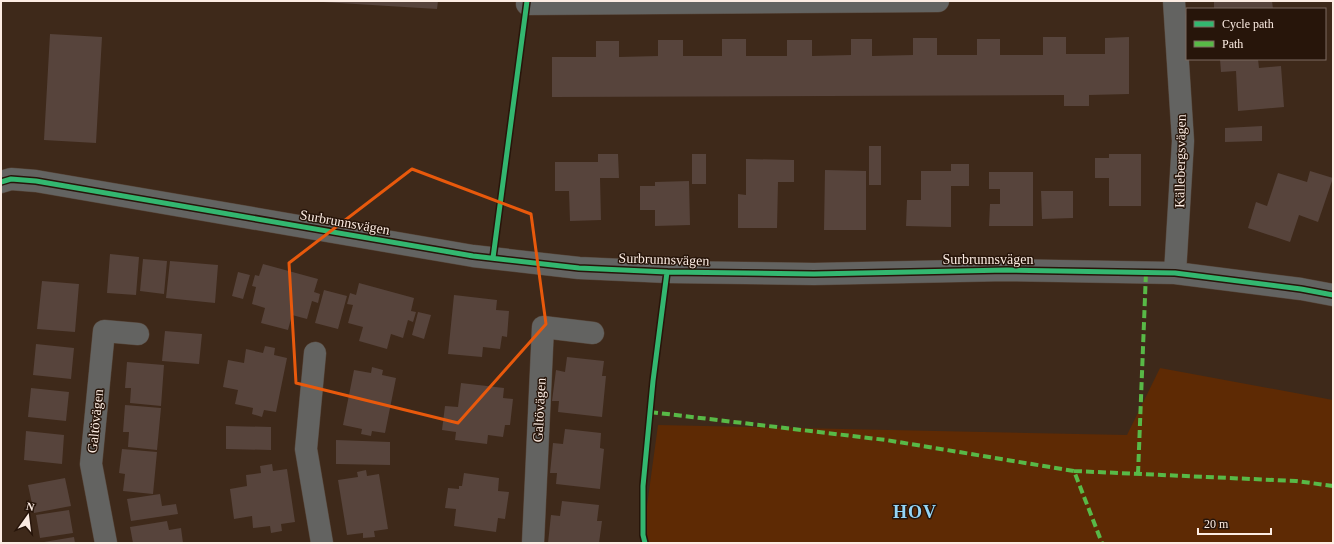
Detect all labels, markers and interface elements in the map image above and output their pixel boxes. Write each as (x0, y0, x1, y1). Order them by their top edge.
legend (1186, 8, 1326, 60)
text: Cycle path (1222, 17, 1274, 31)
text: Path (1222, 37, 1243, 51)
street label: Källebergsvägen (1172, 114, 1189, 208)
street label: Surbrunnsvägen (299, 207, 391, 238)
street label: Surbrunnsvägen (618, 250, 710, 269)
street label: Surbrunnsvägen (943, 252, 1034, 267)
street label: Galtövägen (530, 377, 549, 443)
street label: Galtövägen (85, 388, 106, 454)
north arrow (8, 496, 48, 536)
text: N (25, 500, 36, 513)
district label: HOV (893, 502, 937, 522)
scale bar (1198, 510, 1271, 536)
text: 20 m (1204, 517, 1229, 531)

